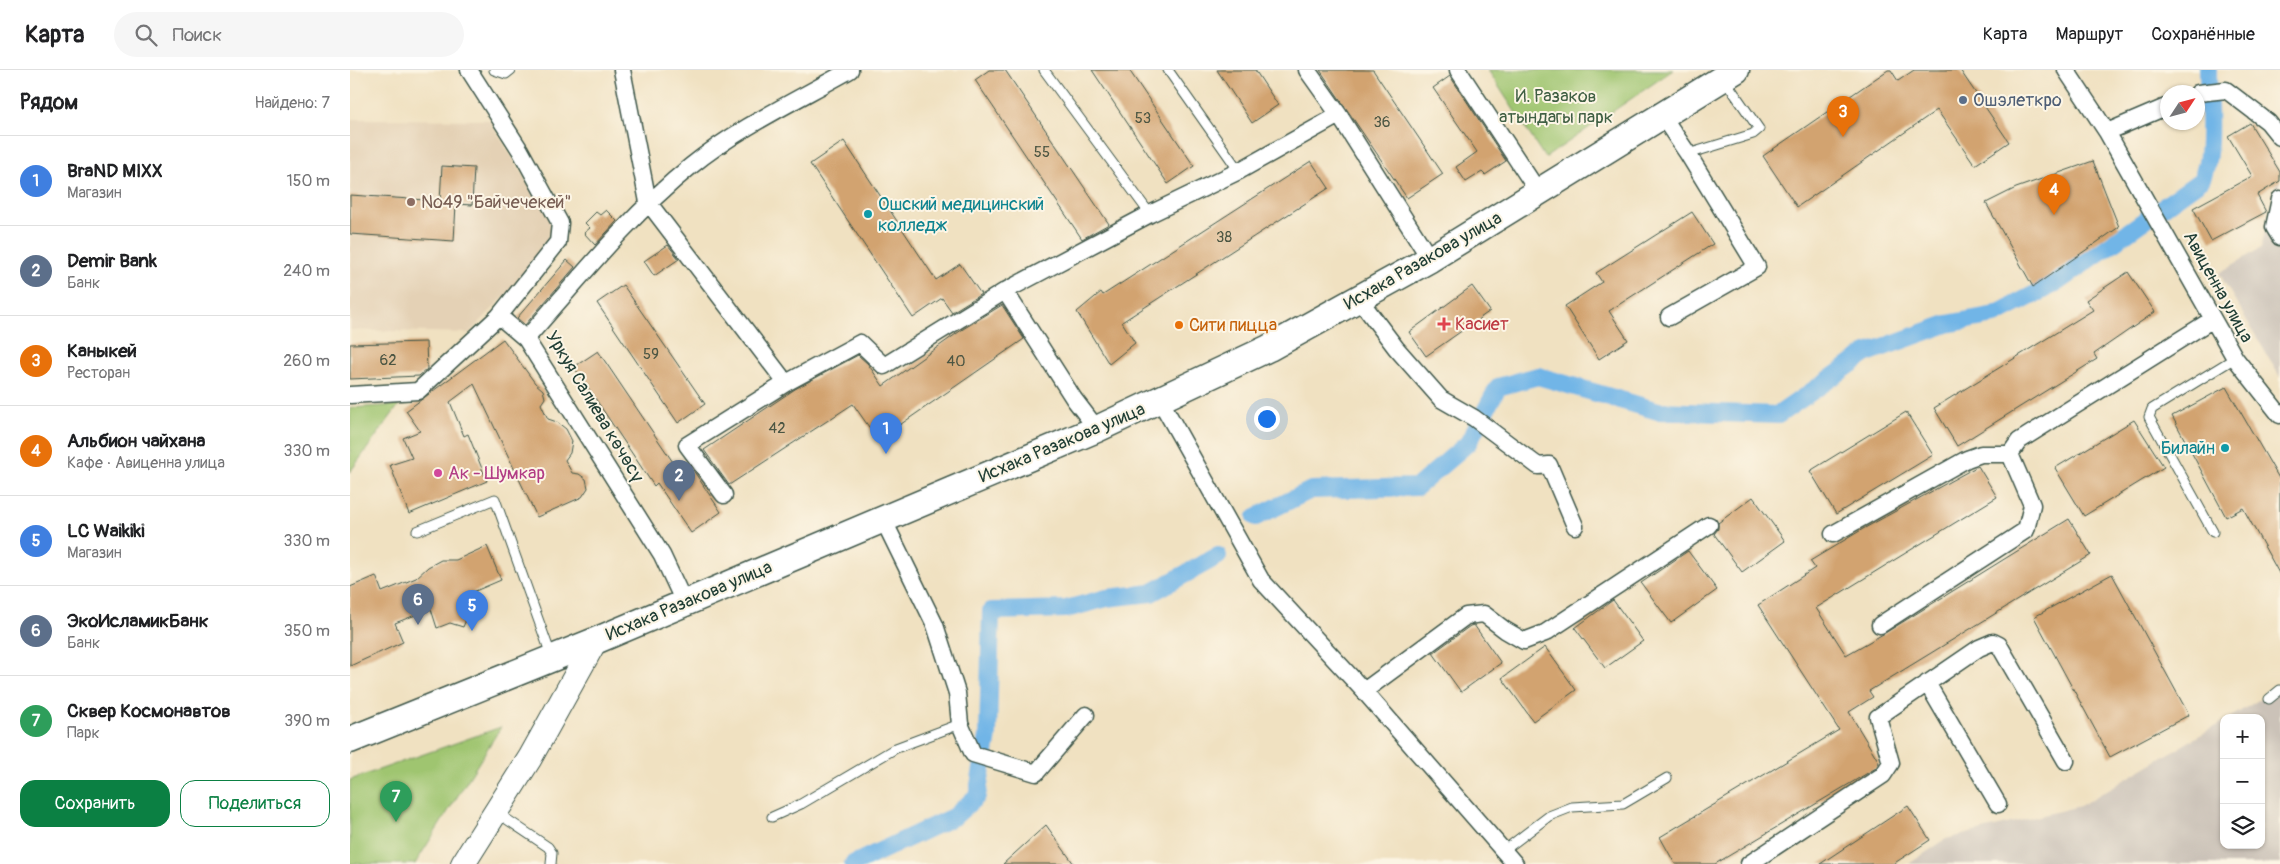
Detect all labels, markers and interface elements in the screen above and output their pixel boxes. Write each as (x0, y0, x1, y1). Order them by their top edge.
search box (114, 12, 464, 57)
text: Карта (25, 20, 84, 49)
icon: search (132, 21, 160, 49)
text: Поиск (172, 23, 222, 47)
text: Карта (1983, 23, 2027, 46)
text: Маршрут (2055, 23, 2123, 46)
text: Сохранённые (2151, 23, 2255, 46)
park label: И. Разаков атындагы парк (1499, 85, 1613, 129)
north arrow (2160, 85, 2205, 130)
text: Рядом (20, 89, 78, 116)
place label: Ошэлеткро (1973, 89, 2062, 112)
text: Найдено: 7 (254, 93, 330, 113)
marker: Ошэлеткро (1957, 94, 1969, 106)
pin: 3 (1827, 96, 1859, 137)
house number: 53 (1135, 109, 1151, 128)
house number: 36 (1373, 113, 1391, 132)
house number: 55 (1034, 143, 1050, 162)
text: BraND MIXX (67, 159, 163, 183)
text: 1 (33, 171, 39, 191)
text: 150 m (286, 171, 330, 191)
pin: 4 (2038, 174, 2070, 215)
text: Магазин (67, 183, 122, 203)
place label: №49 "Байчечекей" (421, 191, 572, 214)
place label: Ошский медицинский колледж (878, 193, 1044, 237)
marker: №49 "Байчечекей" (405, 196, 417, 208)
street label: Исхака Разакова улица (1340, 207, 1506, 315)
marker: Ошский медицинский колледж (862, 208, 874, 220)
street label: Авиценна улица (2178, 227, 2258, 347)
house number: 38 (1216, 228, 1232, 247)
text: Demir Bank (67, 249, 157, 273)
text: 2 (32, 261, 40, 281)
text: 240 m (283, 261, 330, 281)
text: Банк (67, 273, 100, 293)
place label: Касиет (1455, 313, 1509, 336)
place label: Сити пицца (1189, 314, 1277, 337)
marker: Касиет (1437, 317, 1451, 331)
marker: Сити пицца (1173, 319, 1185, 331)
street label: Уркуя Салиева көчөсү (540, 327, 650, 487)
text: Каныкей (67, 339, 137, 363)
house number: 59 (643, 345, 659, 364)
text: 3 (32, 351, 40, 371)
text: 260 m (283, 351, 330, 371)
house number: 62 (379, 351, 397, 370)
house number: 40 (947, 352, 965, 371)
text: Ресторан (67, 363, 130, 383)
street label: Исхака Разакова улица (976, 398, 1148, 488)
your location (1254, 406, 1280, 432)
pin: 1 (870, 413, 902, 454)
house number: 42 (768, 419, 786, 438)
text: Альбион чайхана (67, 429, 205, 453)
place label: Билайн (2161, 437, 2215, 460)
text: 4 (31, 441, 41, 461)
text: 330 m (284, 441, 330, 461)
marker: Билайн (2219, 442, 2231, 454)
text: Кафе · Авиценна улица (67, 453, 225, 473)
pin: 2 (663, 460, 695, 501)
place label: Ак - Шумкар (448, 462, 545, 485)
marker: Ак - Шумкар (432, 467, 444, 479)
text: LC Waikiki (67, 519, 145, 543)
text: 5 (32, 531, 40, 551)
text: 330 m (284, 531, 330, 551)
text: Магазин (67, 543, 122, 563)
street label: Исхака Разакова улица (603, 556, 775, 646)
pin: 6 (402, 584, 434, 625)
pin: 5 (456, 590, 488, 631)
text: ЭкоИсламикБанк (67, 609, 209, 633)
text: 6 (31, 621, 41, 641)
text: 350 m (284, 621, 330, 641)
text: Банк (67, 633, 100, 653)
text: Сквер Космонавтов (67, 699, 231, 723)
text: 7 (32, 711, 40, 731)
text: 390 m (284, 711, 330, 731)
map controls (2220, 714, 2265, 849)
button: + (2220, 714, 2265, 759)
text: Парк (67, 723, 100, 743)
button: − (2220, 759, 2265, 804)
button: Сохранить (20, 780, 170, 827)
button: Поделиться (180, 780, 330, 827)
pin: 7 (380, 781, 412, 822)
button: layers (2220, 804, 2265, 849)

